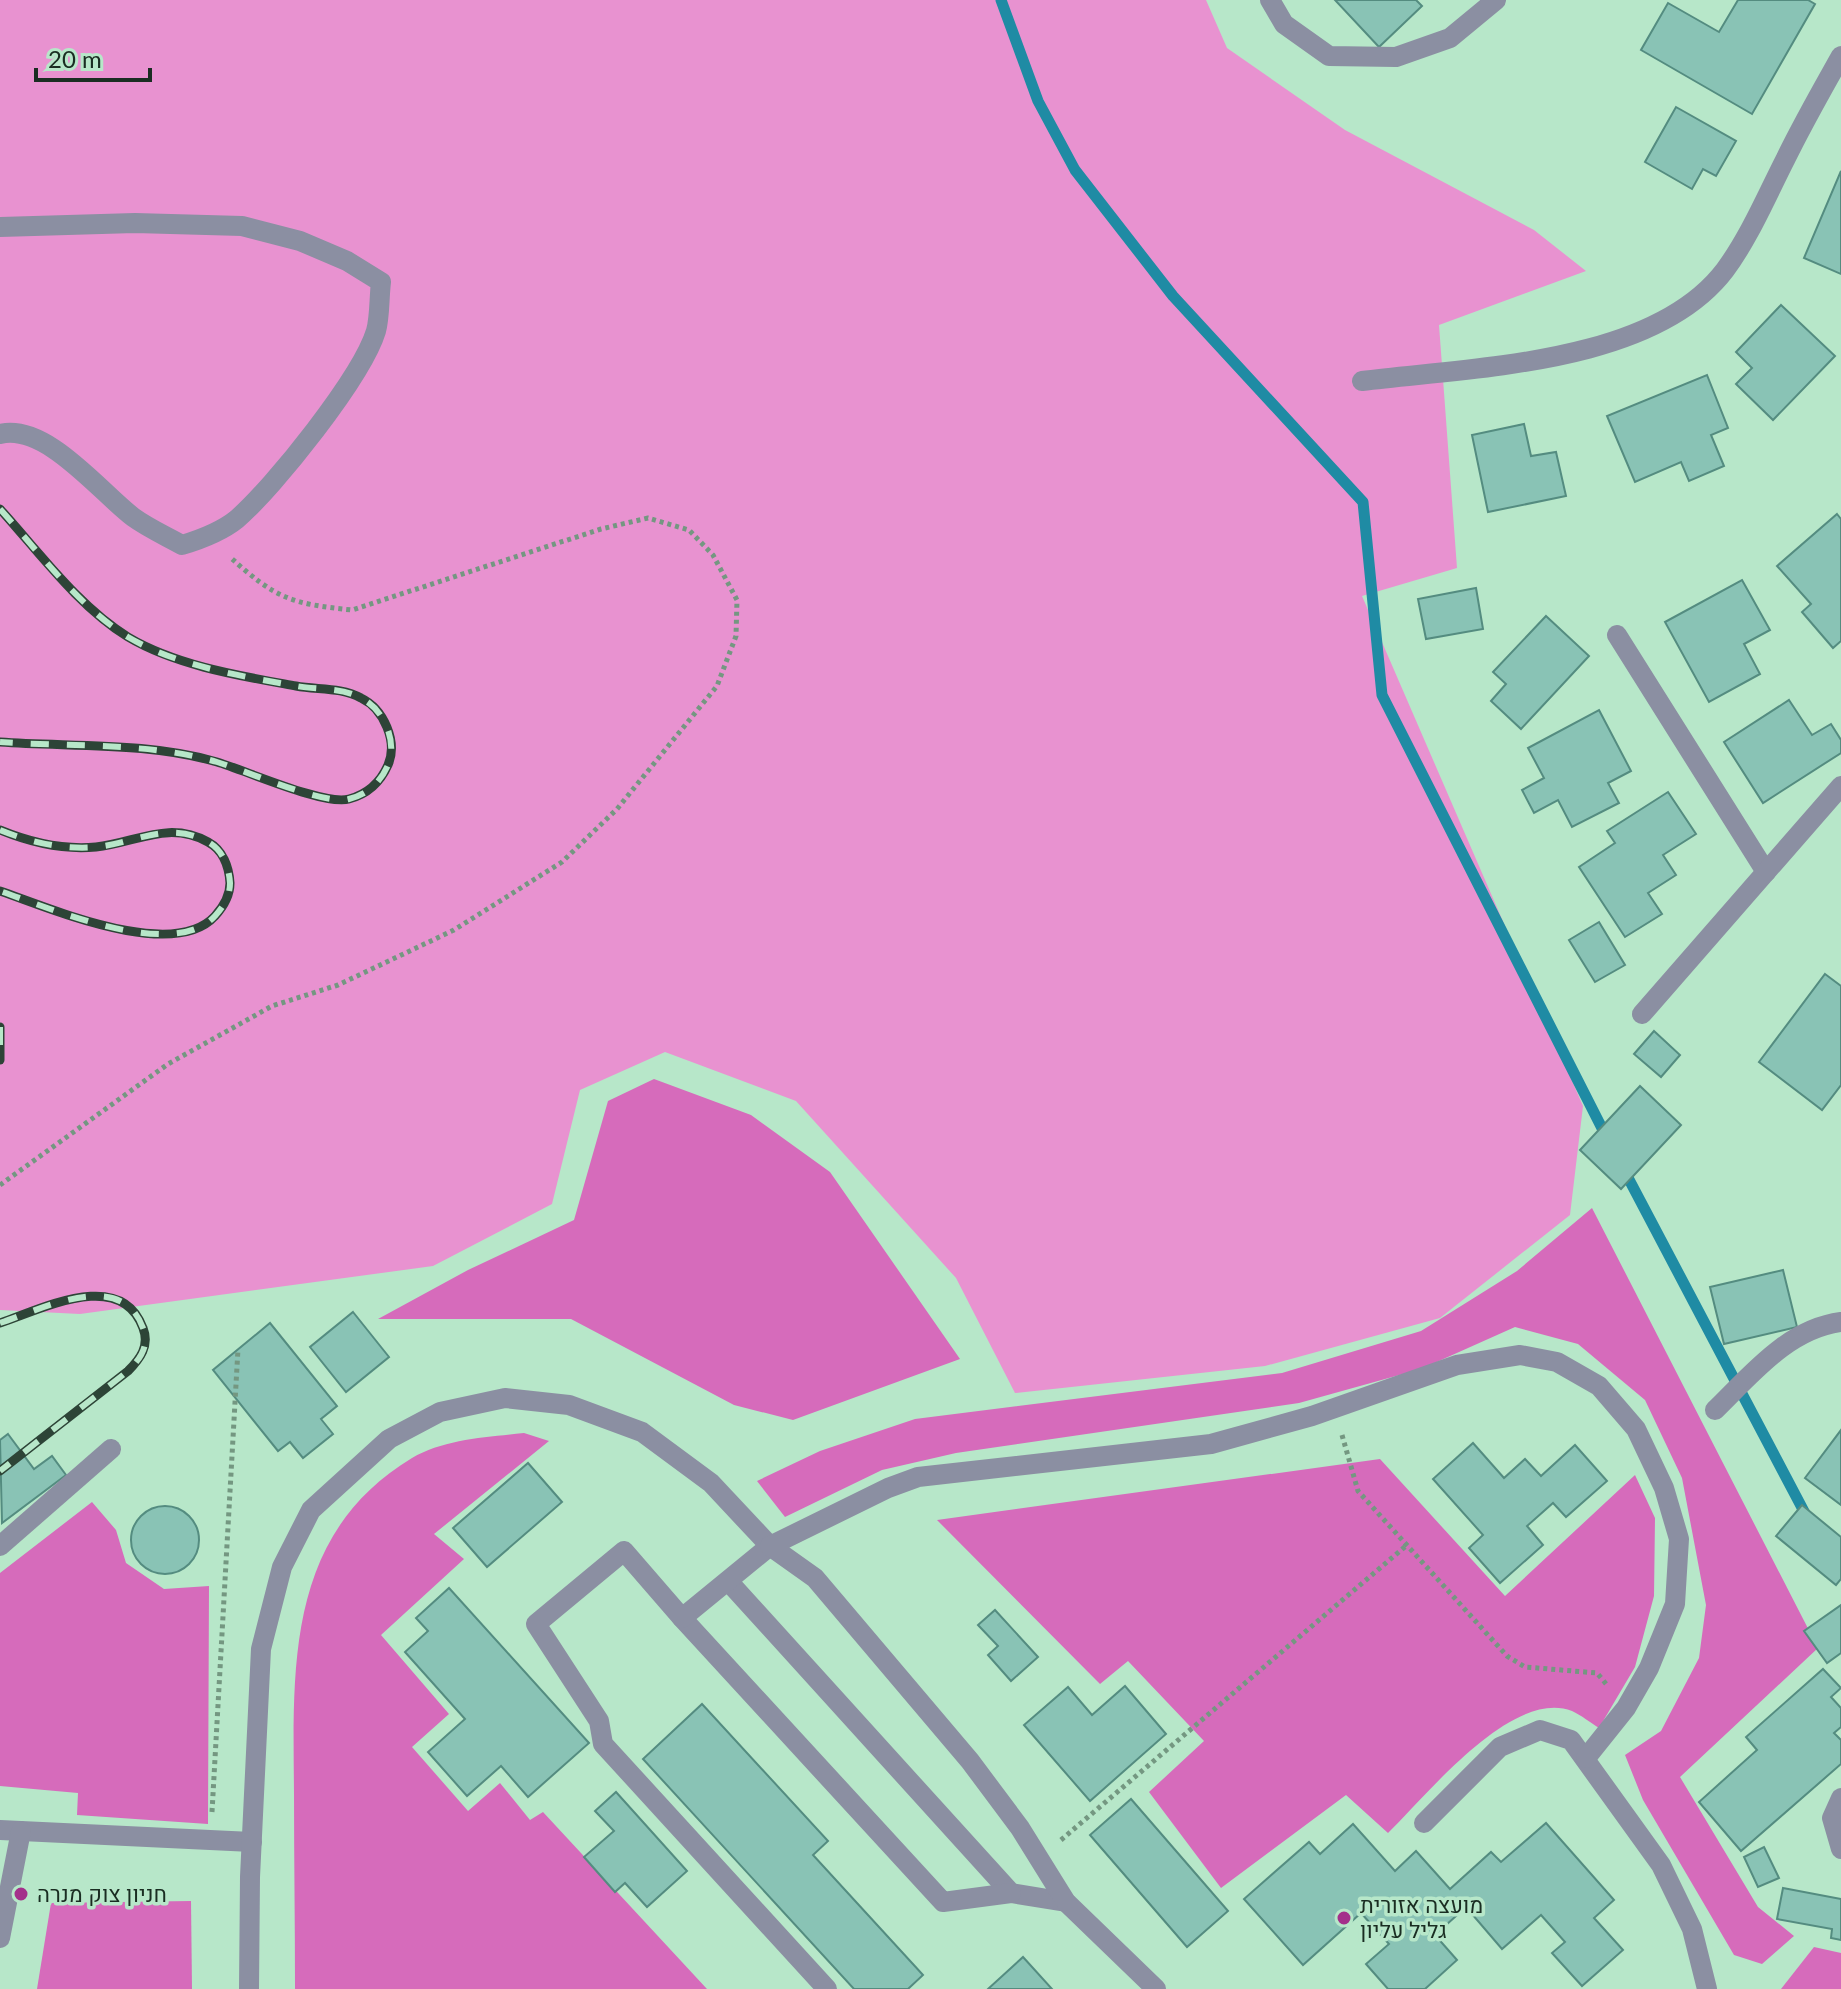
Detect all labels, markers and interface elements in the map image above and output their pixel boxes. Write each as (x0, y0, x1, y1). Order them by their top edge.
scale bar (36, 32, 150, 82)
text: 20 m (48, 44, 102, 73)
place label: חניון צוק מנרה (37, 1880, 167, 1907)
marker: חניון צוק מנרה (12, 1885, 30, 1903)
place label: מועצה אזורית גליל עליון (1360, 1891, 1483, 1943)
marker: מועצה אזורית גליל עליון (1335, 1909, 1353, 1927)

